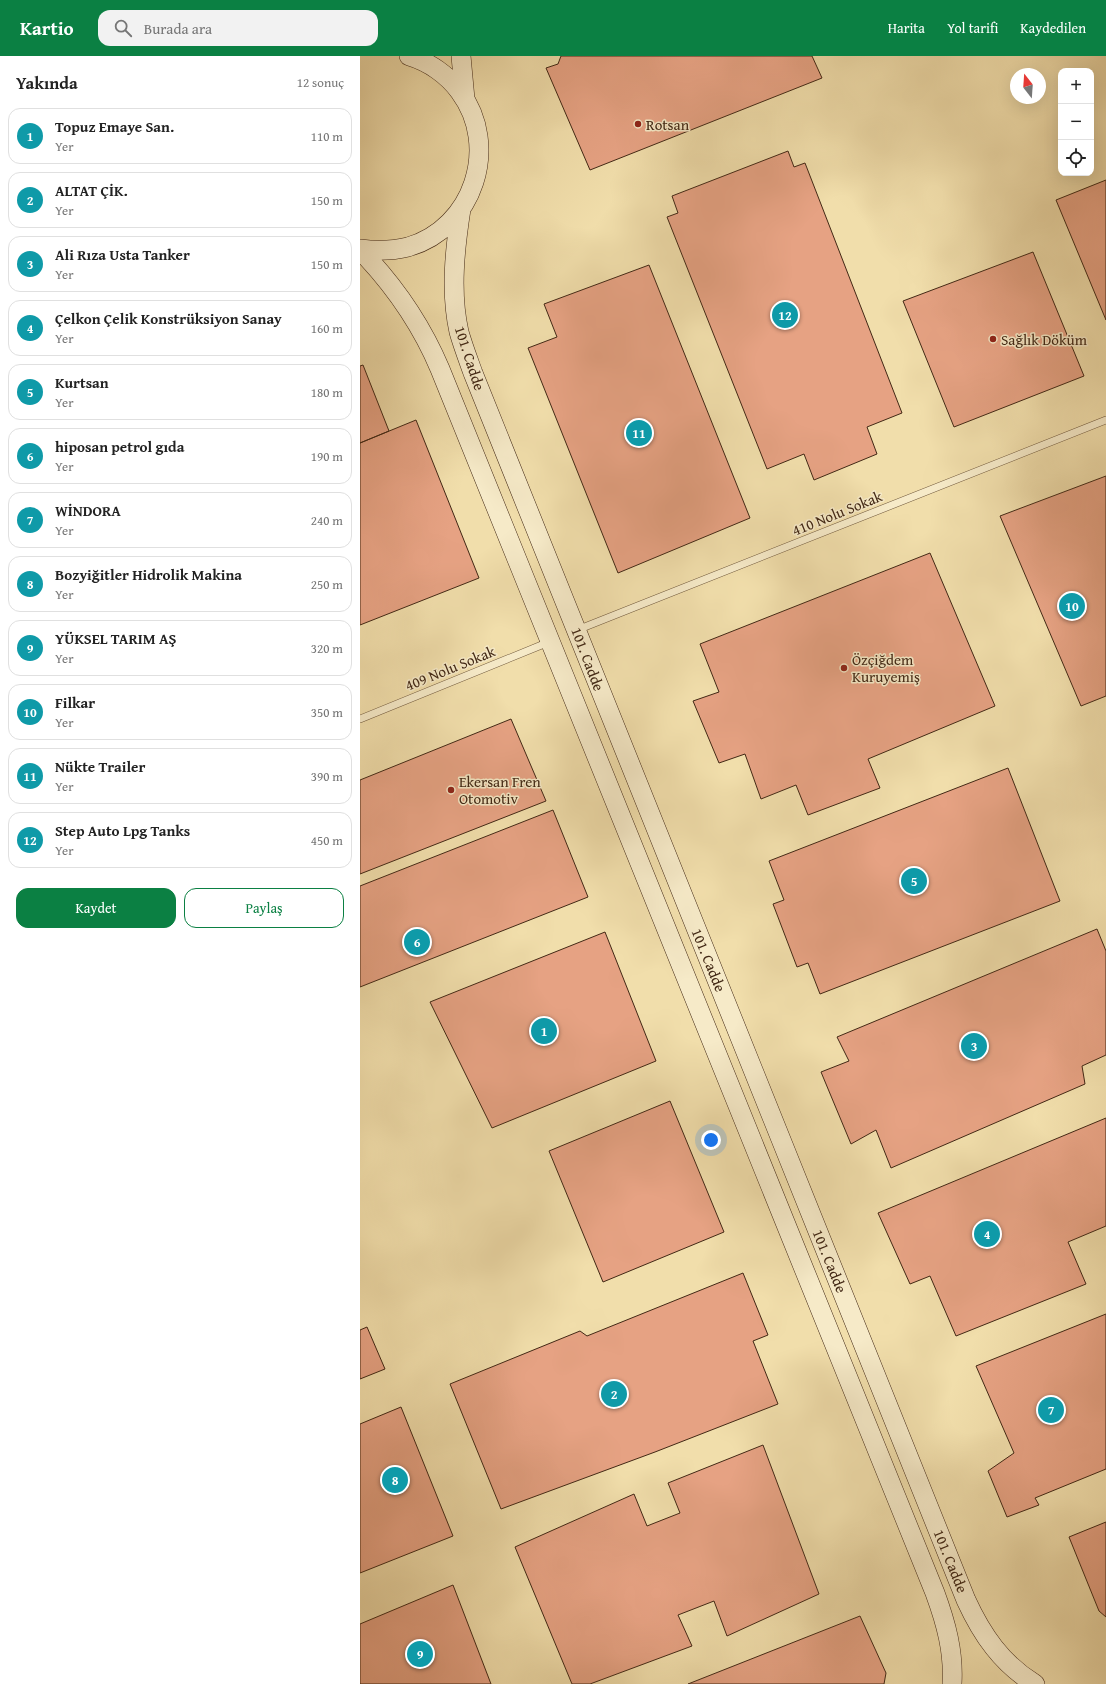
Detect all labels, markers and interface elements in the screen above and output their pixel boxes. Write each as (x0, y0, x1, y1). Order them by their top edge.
search box (98, 10, 378, 46)
text: Kartio (20, 14, 74, 42)
icon: search (112, 17, 134, 39)
text: Burada ara (144, 18, 212, 39)
text: Harita (888, 18, 925, 38)
text: Yol tarifi (947, 18, 998, 38)
text: Kaydedilen (1020, 18, 1086, 38)
north arrow (1010, 68, 1046, 104)
map controls (1058, 68, 1094, 176)
button: + (1058, 68, 1094, 104)
text: Yakında (16, 70, 78, 95)
text: 12 sonuç (297, 73, 344, 92)
button: − (1058, 104, 1094, 140)
place label: Rotsan (646, 114, 690, 135)
text: Topuz Emaye San. (55, 116, 174, 137)
marker: Rotsan (633, 119, 643, 129)
text: 1 (27, 127, 33, 146)
text: 110 m (311, 127, 343, 146)
text: Yer (55, 137, 74, 156)
button: locate (1058, 140, 1094, 176)
text: ALTAT ÇİK. (55, 180, 128, 201)
text: 2 (27, 191, 33, 210)
text: 150 m (311, 191, 343, 210)
text: Yer (55, 201, 74, 220)
text: Ali Rıza Usta Tanker (55, 244, 190, 265)
text: 3 (27, 255, 33, 274)
text: 150 m (311, 255, 343, 274)
text: Yer (55, 265, 74, 284)
pin: 12 (772, 300, 798, 330)
text: Çelkon Çelik Konstrüksiyon Sanay (55, 308, 282, 329)
text: 4 (27, 319, 33, 338)
text: 160 m (311, 319, 343, 338)
street label: 101. Cadde (450, 323, 490, 393)
text: Yer (55, 329, 74, 348)
place label: Sağlık Döküm (1001, 329, 1088, 350)
marker: Sağlık Döküm (988, 334, 998, 344)
text: Kurtsan (55, 372, 109, 393)
text: 5 (27, 383, 33, 402)
text: 180 m (311, 383, 343, 402)
text: Yer (55, 393, 74, 412)
pin: 11 (626, 418, 652, 448)
text: hiposan petrol gıda (55, 436, 184, 457)
text: 6 (27, 447, 33, 466)
text: 190 m (311, 447, 343, 466)
text: Yer (55, 457, 74, 476)
street label: 410 Nolu Sokak (789, 485, 885, 541)
text: WİNDORA (55, 500, 121, 521)
text: 7 (27, 511, 33, 530)
text: 240 m (311, 511, 343, 530)
text: Yer (55, 521, 74, 540)
text: Bozyiğitler Hidrolik Makina (55, 564, 242, 585)
text: 8 (27, 575, 33, 594)
text: 250 m (311, 575, 343, 594)
text: Yer (55, 585, 74, 604)
pin: 10 (1059, 591, 1085, 621)
street label: 101. Cadde (566, 624, 610, 694)
text: YÜKSEL TARIM AŞ (55, 628, 176, 649)
text: 9 (27, 639, 33, 658)
text: 320 m (311, 639, 343, 658)
street label: 409 Nolu Sokak (402, 640, 498, 696)
text: Yer (55, 649, 74, 668)
place label: Özçiğdem Kuruyemiş (852, 649, 920, 687)
marker: Özçiğdem Kuruyemiş (839, 663, 849, 673)
text: Filkar (55, 692, 95, 713)
text: 10 (23, 703, 37, 722)
text: 350 m (311, 703, 343, 722)
text: Yer (55, 713, 74, 732)
text: Nükte Trailer (55, 756, 145, 777)
text: 11 (23, 767, 37, 786)
text: 390 m (311, 767, 343, 786)
place label: Ekersan Fren Otomotiv (459, 771, 541, 809)
text: Yer (55, 777, 74, 796)
marker: Ekersan Fren Otomotiv (446, 785, 456, 795)
text: Step Auto Lpg Tanks (55, 820, 190, 841)
text: 12 (23, 831, 37, 850)
text: 450 m (311, 831, 343, 850)
text: Yer (55, 841, 74, 860)
pin: 5 (901, 866, 927, 896)
button: Kaydet (16, 888, 176, 928)
button: Paylaş (184, 888, 344, 928)
street label: 101. Cadde (687, 925, 731, 995)
pin: 6 (404, 927, 430, 957)
pin: 1 (531, 1016, 557, 1046)
pin: 3 (961, 1031, 987, 1061)
your location (701, 1130, 721, 1150)
pin: 4 (974, 1219, 1000, 1249)
street label: 101. Cadde (808, 1226, 852, 1296)
pin: 2 (601, 1379, 627, 1409)
pin: 7 (1038, 1395, 1064, 1425)
pin: 8 (382, 1465, 408, 1495)
street label: 101. Cadde (929, 1526, 973, 1596)
pin: 9 (407, 1639, 433, 1669)

